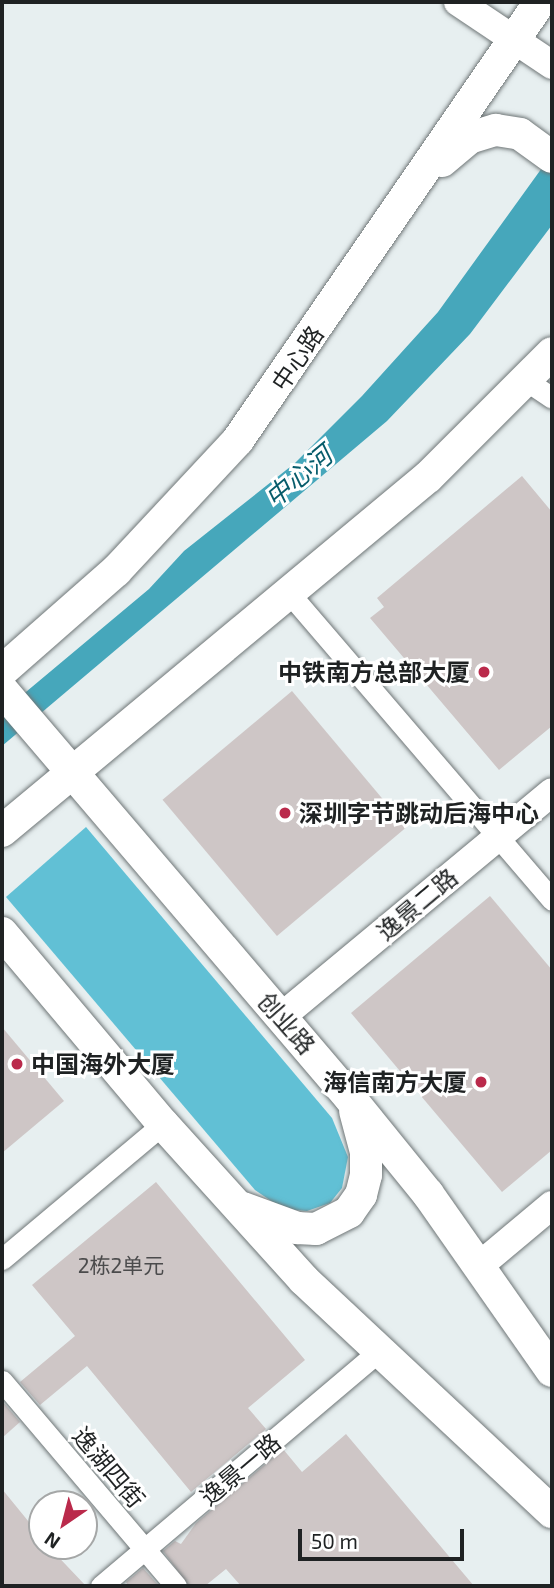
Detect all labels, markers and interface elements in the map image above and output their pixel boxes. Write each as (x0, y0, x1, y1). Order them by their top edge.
street label: 中心路 (265, 320, 329, 396)
water label: 中心河 (258, 439, 338, 513)
place label: 中铁南方总部大厦 (278, 658, 470, 686)
marker: 中铁南方总部大厦 (476, 664, 492, 680)
place label: 深圳字节跳动后海中心 (299, 799, 539, 827)
marker: 深圳字节跳动后海中心 (277, 805, 293, 821)
street label: 逸景二路 (371, 862, 463, 946)
street label: 创业路 (253, 986, 321, 1060)
place label: 中国海外大厦 (31, 1050, 175, 1078)
marker: 中国海外大厦 (9, 1056, 25, 1072)
place label: 海信南方大厦 (323, 1068, 467, 1096)
marker: 海信南方大厦 (473, 1074, 489, 1090)
house number: 2栋2单元 (78, 1252, 164, 1278)
street label: 逸湖四街 (67, 1421, 151, 1513)
street label: 逸景一路 (194, 1427, 286, 1511)
north arrow (28, 1490, 98, 1560)
scale bar (302, 1514, 468, 1558)
text: N (40, 1528, 64, 1554)
text: 50 m (311, 1528, 358, 1553)

